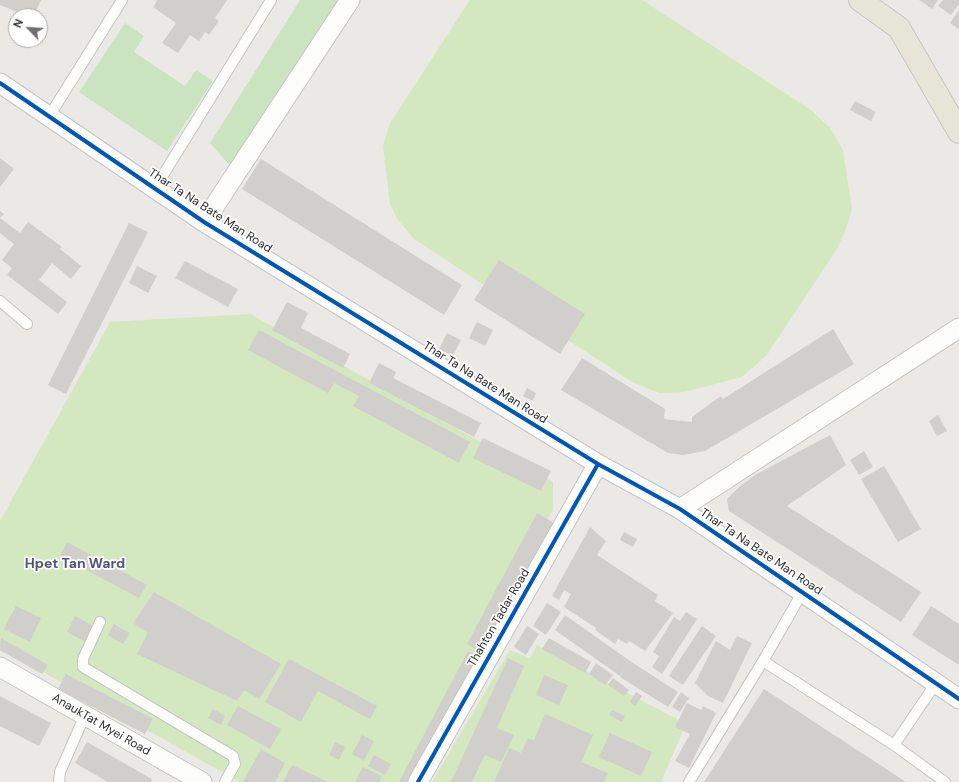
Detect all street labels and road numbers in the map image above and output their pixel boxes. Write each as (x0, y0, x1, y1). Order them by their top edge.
street label: Thar Ta Na Bate Man Road (146, 166, 274, 256)
street label: Thar Ta Na Bate Man Road (420, 339, 550, 427)
street label: Thar Ta Na Bate Man Road (697, 506, 825, 598)
street label: Thahton Tadar Road (465, 566, 533, 670)
street label: AnaukTat Myei Road (49, 691, 153, 759)

